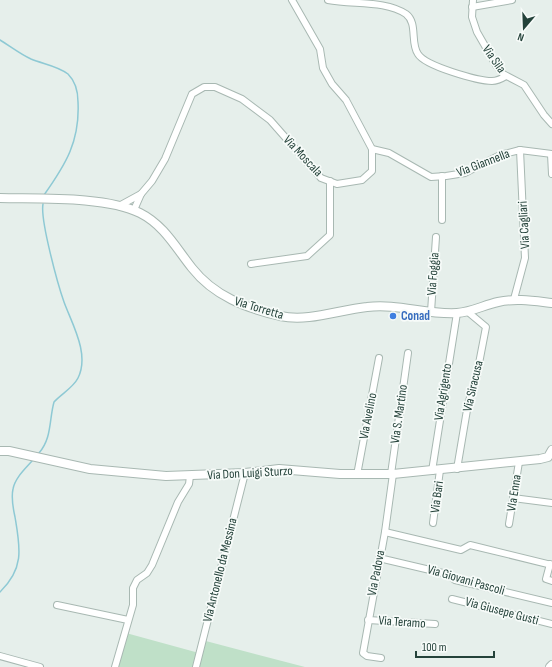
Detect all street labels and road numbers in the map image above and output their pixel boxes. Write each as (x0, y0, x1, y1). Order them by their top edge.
street label: Via Sila (479, 42, 509, 76)
street label: Via Moscala (280, 132, 326, 180)
street label: Via Giannella (454, 146, 512, 180)
street label: Via Cagliari (515, 201, 533, 249)
street label: Via Foggia (424, 252, 442, 296)
street label: Via Torretta (233, 293, 285, 323)
street label: Via Siracusa (459, 359, 487, 413)
street label: Via Agrigento (431, 362, 455, 422)
street label: Via S. Martino (387, 383, 411, 445)
street label: Via Avelino (356, 391, 380, 441)
street label: Via Don Luigi Sturzo (207, 463, 293, 483)
street label: VIa Enna (503, 473, 525, 513)
street label: Via Bari (427, 480, 447, 514)
street label: Via Antonello da Messina (199, 516, 241, 624)
street label: Via Padova (364, 549, 388, 597)
street label: Via Giovani Pascoli (425, 561, 507, 599)
street label: Via Giusepe Gusti (464, 594, 540, 628)
street label: Via Teramo (378, 612, 426, 632)

